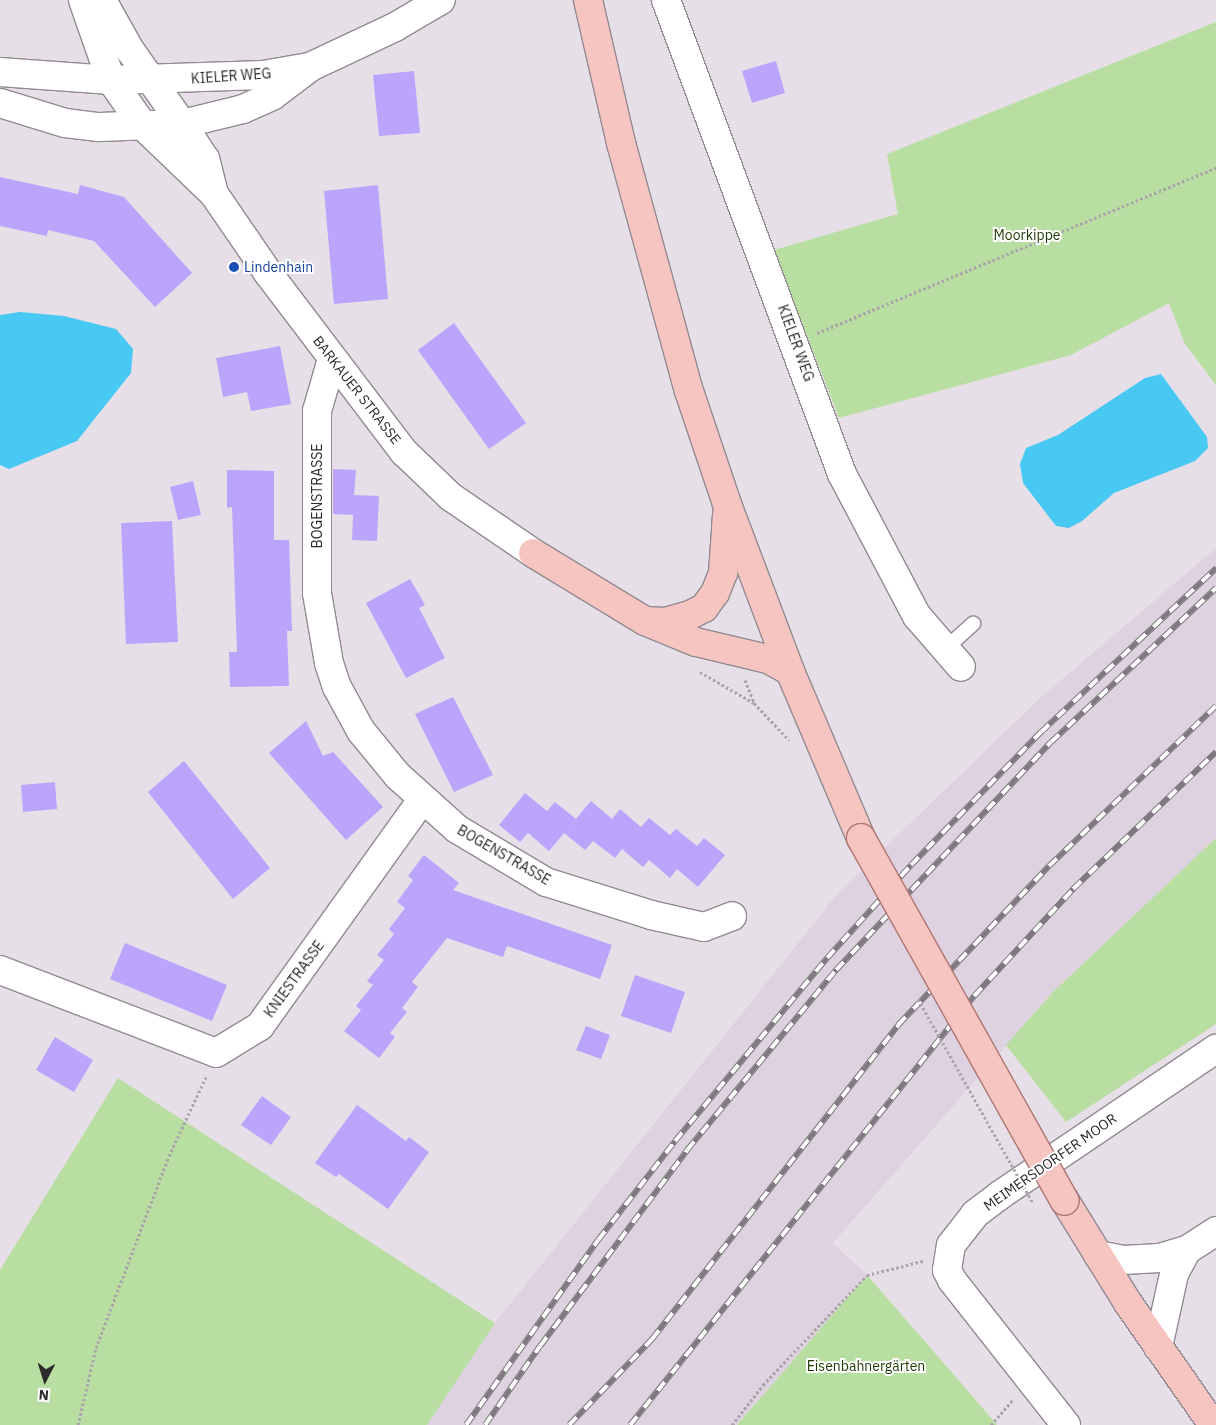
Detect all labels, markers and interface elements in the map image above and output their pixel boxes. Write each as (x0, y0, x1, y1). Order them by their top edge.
street label: KIELER WEG (190, 65, 272, 87)
park label: Moorkippe (994, 227, 1060, 243)
place label: Lindenhain (244, 259, 313, 275)
marker: Lindenhain (228, 261, 240, 273)
street label: KIELER WEG (774, 302, 818, 384)
street label: BARKAUER STRASSE (310, 333, 404, 447)
street label: BOGENSTRASSE (309, 443, 325, 549)
street label: BOGENSTRASSE (454, 821, 554, 889)
street label: KNIESTRASSE (261, 937, 327, 1021)
street label: MEIMERSDORFER MOOR (980, 1110, 1120, 1214)
north arrow (20, 1355, 70, 1405)
park label: Eisenbahnergärten (807, 1358, 925, 1374)
text: N (38, 1386, 50, 1404)

